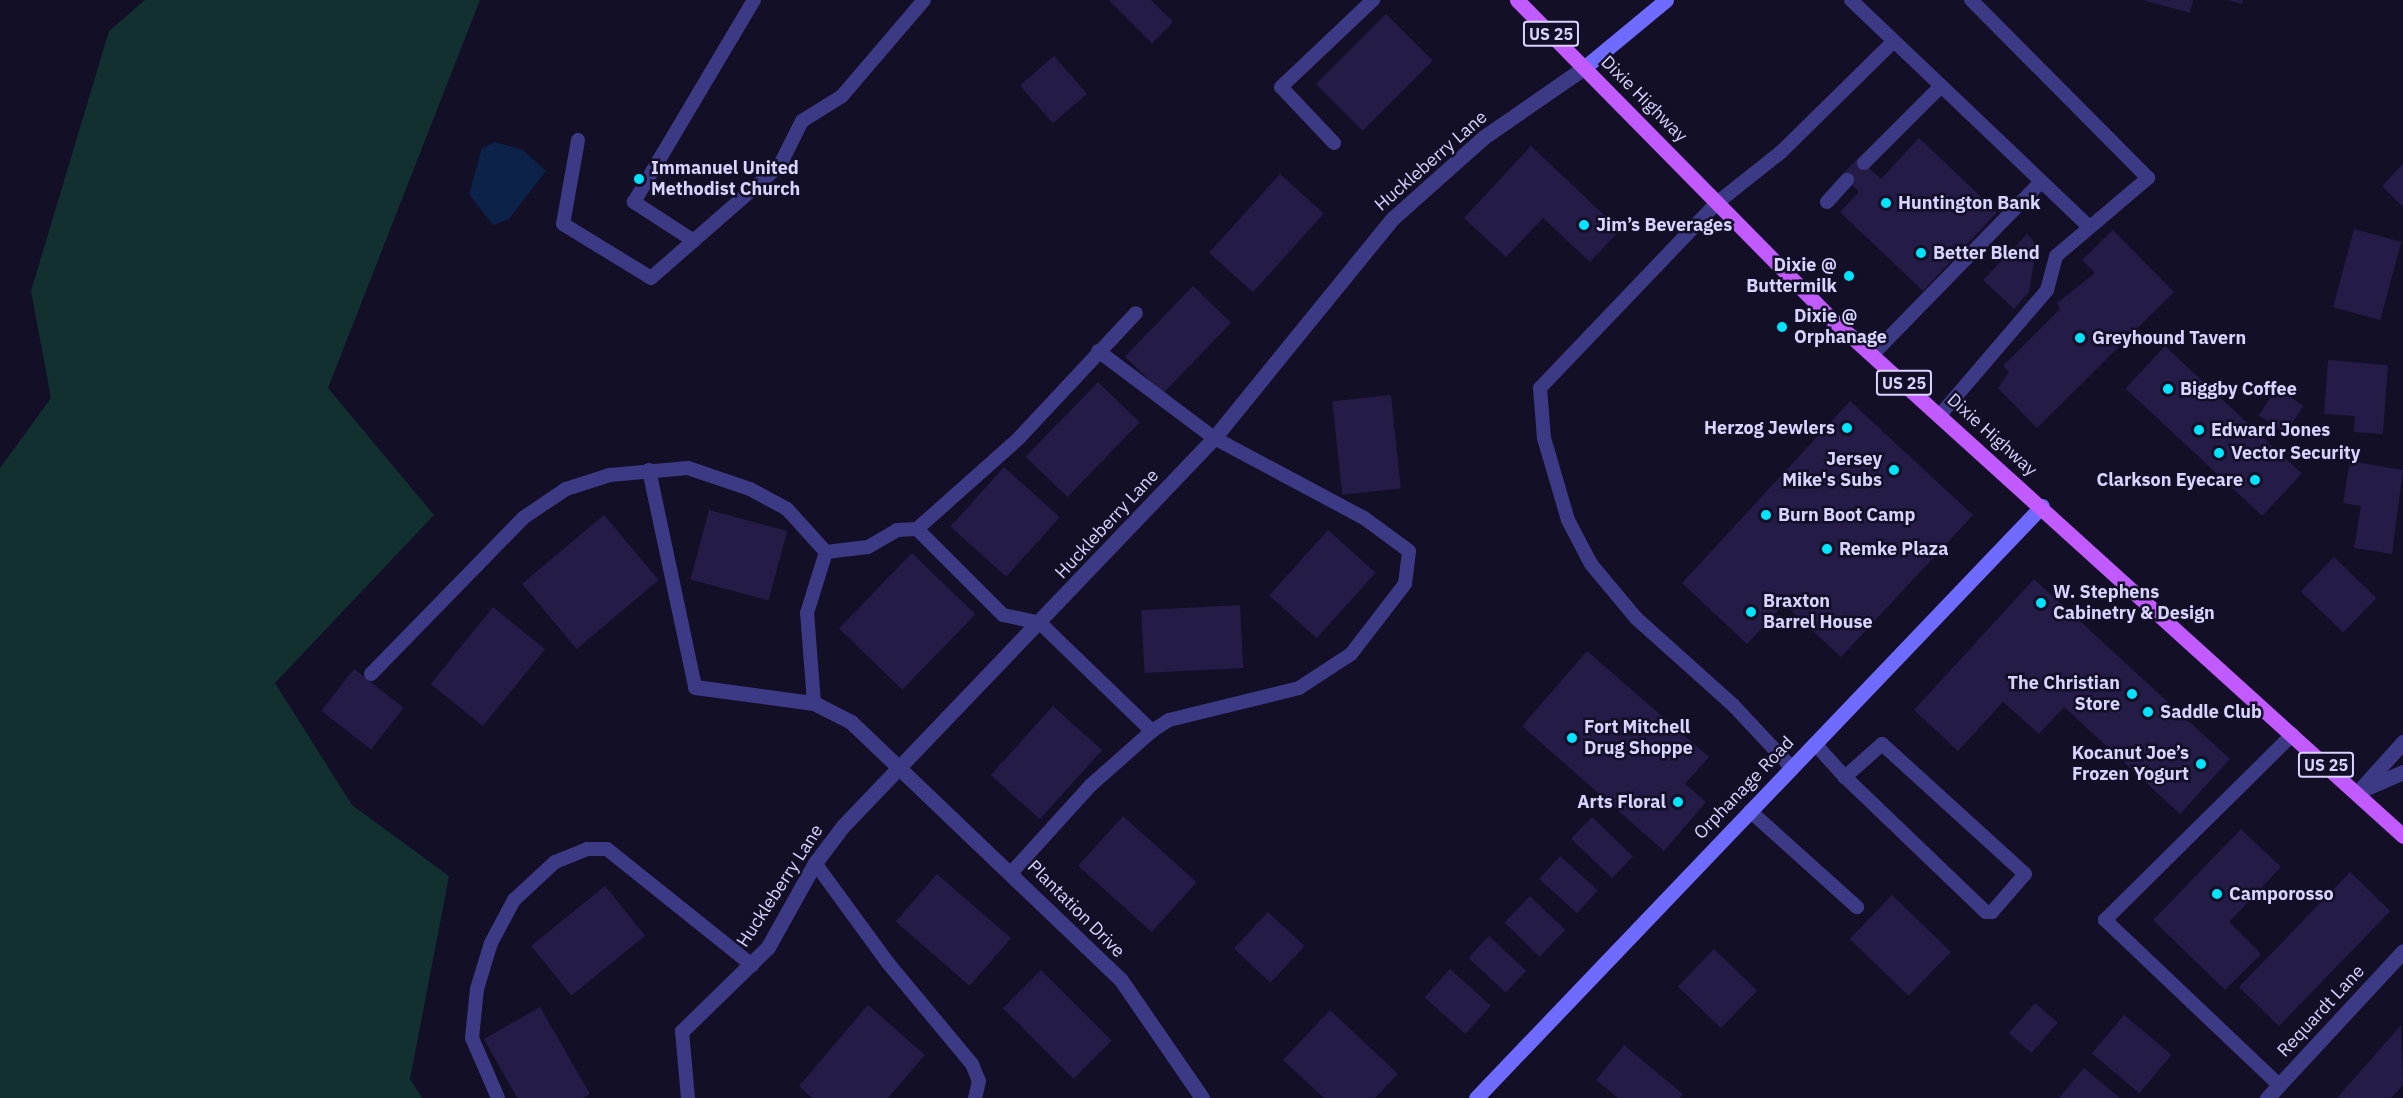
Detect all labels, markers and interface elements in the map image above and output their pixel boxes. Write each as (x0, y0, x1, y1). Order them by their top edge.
road number: US 25 (1522, 21, 1580, 47)
street label: Dixie Highway (1596, 51, 1692, 147)
street label: Huckleberry Lane (1370, 106, 1492, 216)
place label: Immanuel United Methodist Church (651, 158, 800, 201)
marker: Immanuel United Methodist Church (632, 172, 646, 186)
place label: Huntington Bank (1898, 192, 2041, 214)
marker: Huntington Bank (1879, 196, 1893, 210)
place label: Jim’s Beverages (1596, 214, 1732, 236)
marker: Jim’s Beverages (1577, 218, 1591, 232)
place label: Better Blend (1933, 242, 2040, 264)
marker: Better Blend (1914, 246, 1928, 260)
place label: Dixie @ Buttermilk (1746, 255, 1837, 298)
marker: Dixie @ Buttermilk (1842, 269, 1856, 283)
place label: Dixie @ Orphanage (1794, 306, 1887, 348)
marker: Dixie @ Orphanage (1775, 320, 1789, 334)
place label: Greyhound Tavern (2092, 327, 2246, 349)
marker: Greyhound Tavern (2073, 331, 2087, 345)
road number: US 25 (1876, 370, 1932, 396)
place label: Biggby Coffee (2180, 378, 2297, 400)
marker: Biggby Coffee (2161, 382, 2175, 396)
street label: Dixie Highway (1943, 389, 2041, 481)
place label: Herzog Jewlers (1704, 417, 1835, 439)
place label: Edward Jones (2211, 419, 2330, 441)
marker: Herzog Jewlers (1840, 421, 1854, 435)
marker: Edward Jones (2192, 423, 2206, 437)
place label: Vector Security (2231, 442, 2360, 464)
marker: Vector Security (2212, 446, 2226, 460)
place label: Jersey Mike's Subs (1782, 449, 1882, 492)
marker: Jersey Mike's Subs (1887, 463, 1901, 477)
street label: Huckleberry Lane (1051, 465, 1163, 583)
place label: Clarkson Eyecare (2097, 469, 2243, 491)
marker: Clarkson Eyecare (2248, 473, 2262, 487)
place label: Burn Boot Camp (1778, 504, 1915, 526)
marker: Burn Boot Camp (1759, 508, 1773, 522)
place label: Remke Plaza (1839, 538, 1948, 560)
marker: Remke Plaza (1820, 542, 1834, 556)
place label: W. Stephens Cabinetry & Design (2053, 582, 2215, 624)
place label: Braxton Barrel House (1763, 591, 1873, 634)
marker: W. Stephens Cabinetry & Design (2034, 596, 2048, 610)
marker: Braxton Barrel House (1744, 605, 1758, 619)
place label: The Christian Store (2008, 673, 2120, 716)
marker: The Christian Store (2125, 687, 2139, 701)
place label: Saddle Club (2160, 701, 2262, 723)
marker: Saddle Club (2141, 705, 2155, 719)
place label: Fort Mitchell Drug Shoppe (1584, 717, 1693, 760)
marker: Fort Mitchell Drug Shoppe (1565, 731, 1579, 745)
street label: Orphanage Road (1690, 732, 1798, 844)
place label: Kocanut Joe’s Frozen Yogurt (2072, 743, 2189, 786)
road number: US 25 (2298, 752, 2354, 778)
marker: Kocanut Joe’s Frozen Yogurt (2194, 757, 2208, 771)
place label: Arts Floral (1577, 791, 1666, 813)
marker: Arts Floral (1671, 795, 1685, 809)
street label: Huckleberry Lane (732, 821, 828, 951)
street label: Plantation Drive (1023, 856, 1129, 962)
place label: Camporosso (2229, 883, 2334, 905)
marker: Camporosso (2210, 887, 2224, 901)
street label: Requardt Lane (2273, 961, 2369, 1061)

